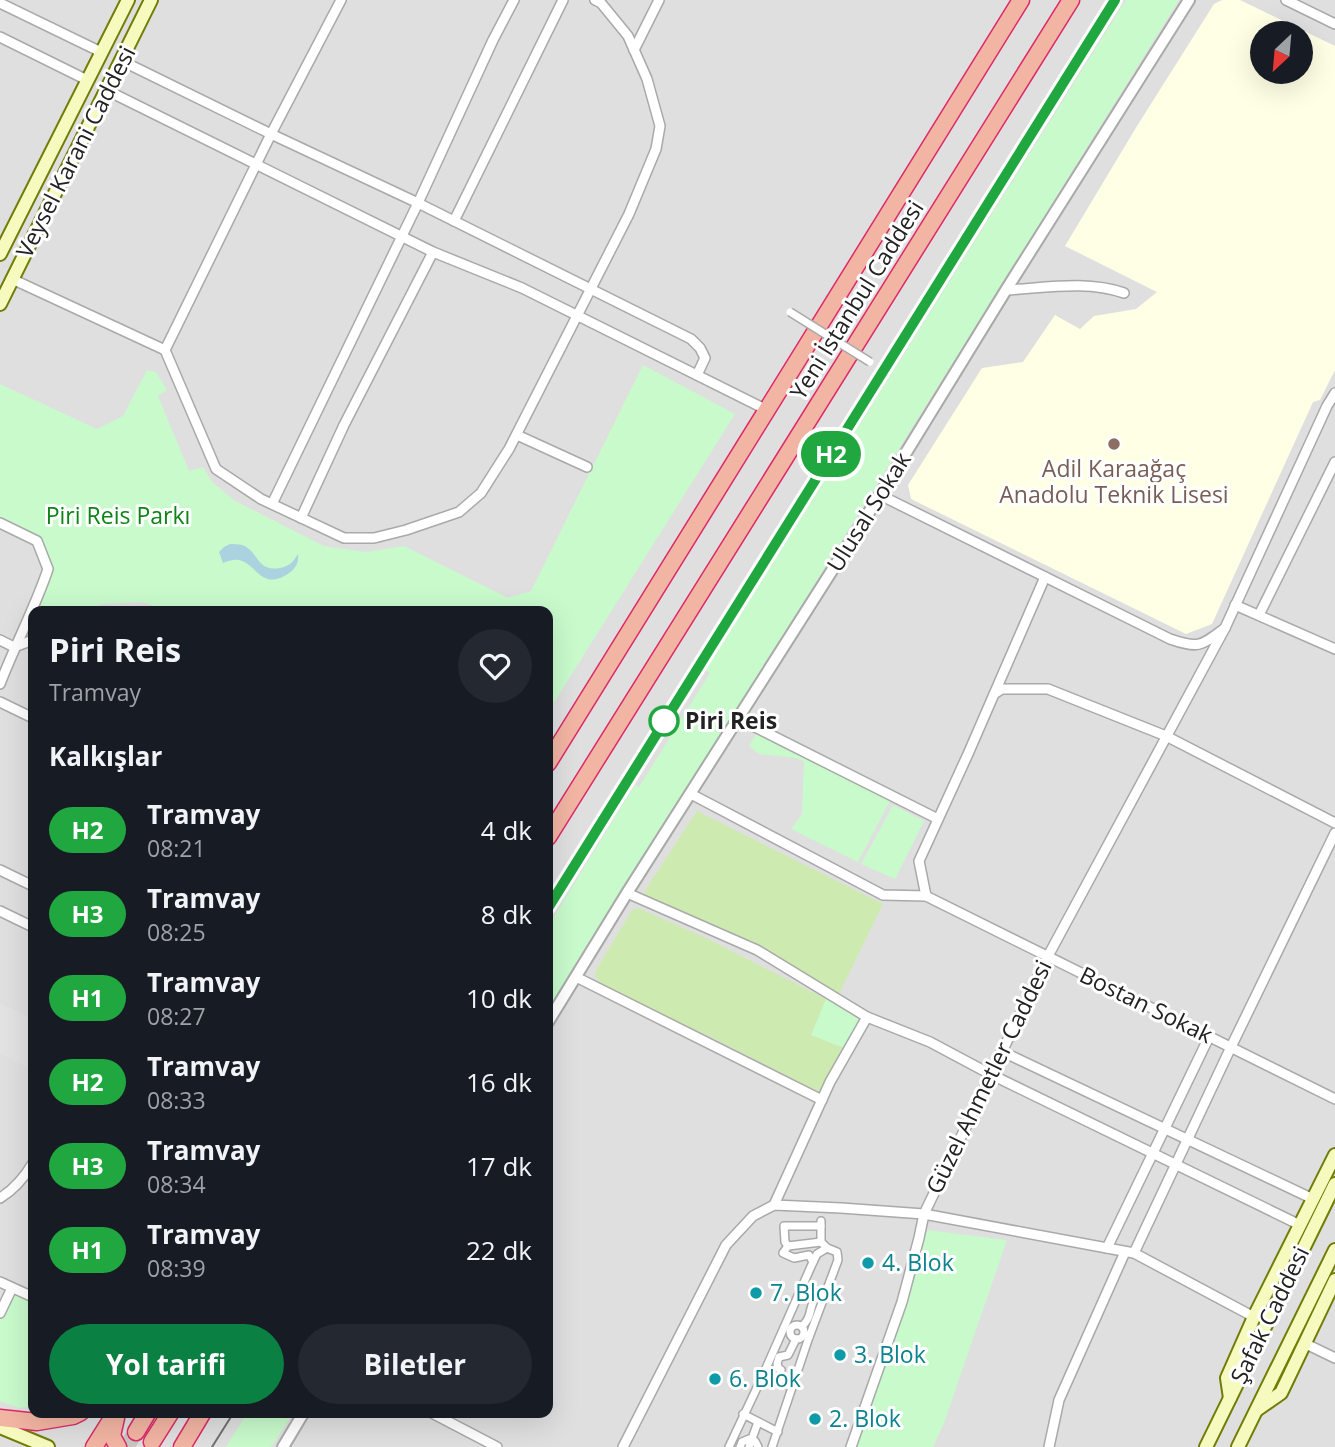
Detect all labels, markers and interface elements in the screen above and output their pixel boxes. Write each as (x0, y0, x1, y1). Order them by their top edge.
north arrow (1250, 21, 1312, 84)
map controls (1250, 21, 1313, 84)
street label: Veysel Karani Caddesi (8, 40, 142, 263)
street label: Yeni İstanbul Caddesi (782, 194, 930, 405)
line badge: H2 (800, 431, 862, 477)
marker: Adil Karaağaç Anadolu Teknik Lisesi (1106, 436, 1122, 452)
text: H2 (815, 437, 847, 470)
street label: Ulusal Sokak (819, 445, 918, 577)
place label: Adil Karaağaç Anadolu Teknik Lisesi (999, 452, 1229, 510)
park label: Piri Reis Parkı (46, 499, 190, 531)
text: Piri Reis (49, 627, 181, 672)
button: heart (458, 629, 532, 703)
text: Tramvay (49, 676, 141, 708)
place label: Piri Reis (685, 704, 777, 736)
marker: Piri Reis (649, 706, 679, 736)
text: Kalkışlar (49, 738, 162, 774)
text: Tramvay (147, 796, 260, 832)
text: 4 dk (481, 812, 532, 848)
text: H2 (71, 813, 104, 846)
text: 08:21 (147, 832, 206, 864)
text: Tramvay (147, 880, 260, 916)
text: 8 dk (481, 896, 532, 932)
text: H3 (71, 897, 104, 930)
text: 08:25 (147, 916, 206, 948)
street label: Güzel Ahmetler Caddesi (917, 954, 1059, 1199)
street label: Bostan Sokak (1075, 958, 1218, 1050)
text: Tramvay (147, 964, 260, 1000)
text: 10 dk (466, 980, 532, 1016)
text: H1 (71, 981, 104, 1014)
text: 08:27 (147, 1000, 206, 1032)
text: Tramvay (147, 1048, 260, 1084)
text: 16 dk (466, 1064, 532, 1100)
text: H2 (71, 1065, 104, 1098)
text: 08:33 (147, 1084, 206, 1116)
text: Tramvay (147, 1132, 260, 1168)
text: 17 dk (466, 1148, 532, 1184)
text: H3 (71, 1149, 104, 1182)
text: 08:34 (147, 1168, 206, 1200)
text: Tramvay (147, 1216, 260, 1252)
text: 22 dk (466, 1232, 532, 1268)
text: H1 (71, 1233, 104, 1266)
street label: Şafak Caddesi (1222, 1241, 1316, 1389)
place label: 4. Blok (882, 1246, 954, 1278)
text: 08:39 (147, 1252, 206, 1284)
marker: 4. Blok (860, 1255, 876, 1271)
place label: 7. Blok (770, 1276, 842, 1308)
marker: 7. Blok (748, 1285, 764, 1301)
button: Yol tarifi (49, 1324, 284, 1404)
button: Biletler (298, 1324, 532, 1404)
place label: 3. Blok (854, 1338, 926, 1370)
marker: 3. Blok (832, 1347, 848, 1363)
place label: 6. Blok (729, 1362, 801, 1394)
marker: 6. Blok (707, 1371, 723, 1387)
place label: 2. Blok (829, 1402, 901, 1434)
marker: 2. Blok (807, 1411, 823, 1427)

